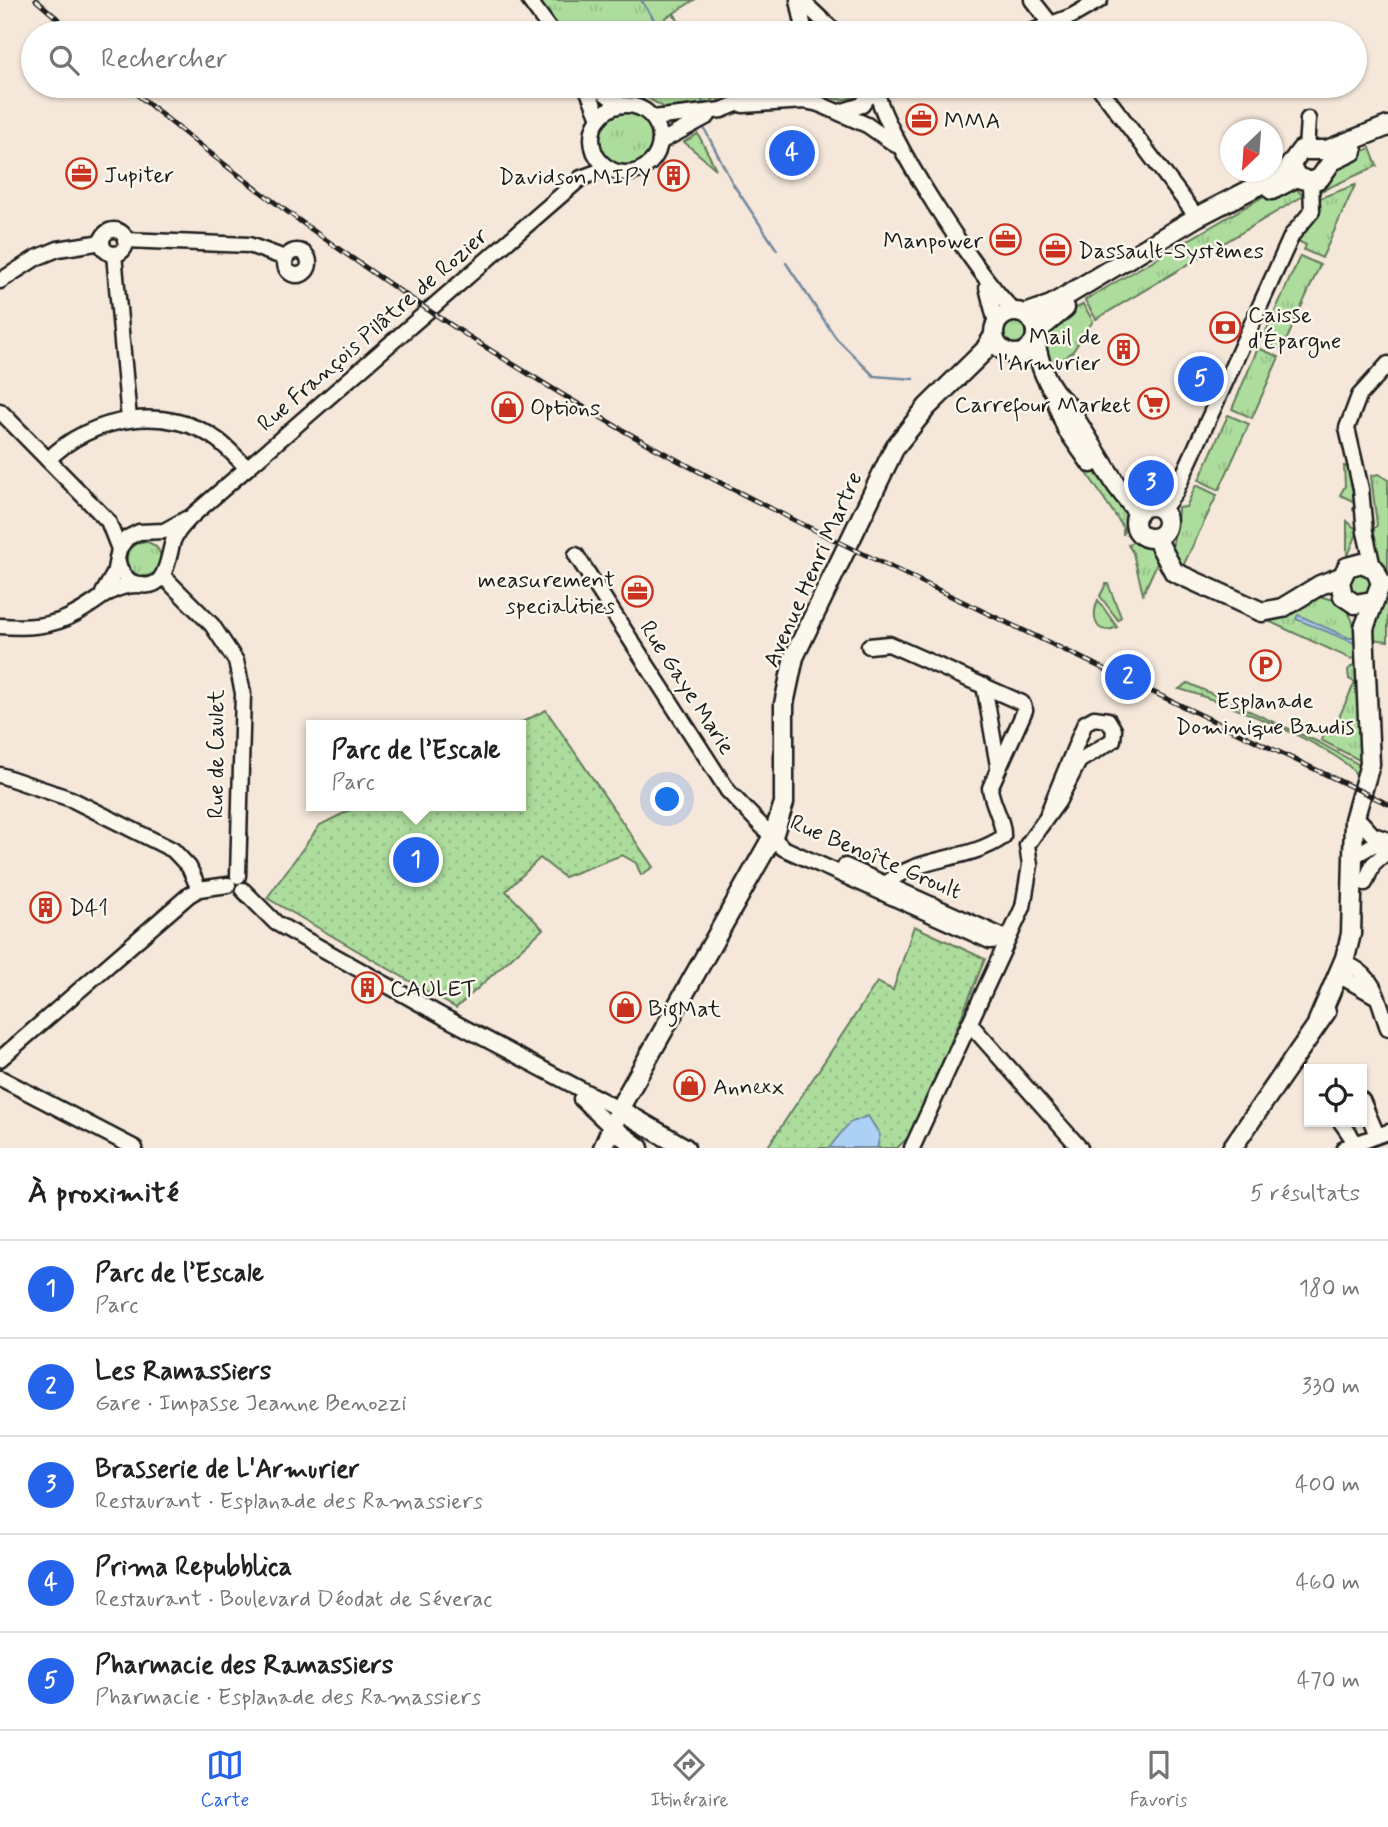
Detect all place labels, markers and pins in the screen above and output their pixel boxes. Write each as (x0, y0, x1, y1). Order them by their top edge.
office icon: MMA (904, 103, 938, 137)
place label: MMA (944, 107, 1001, 137)
pin: 4 (769, 127, 815, 179)
office icon: Jupiter (64, 157, 98, 191)
building icon: Davidson MIPY (657, 159, 691, 193)
place label: Jupiter (104, 161, 174, 191)
place label: Davidson MIPY (499, 163, 651, 193)
office icon: Manpower (989, 223, 1023, 257)
place label: Manpower (883, 227, 983, 257)
office icon: Dassault-Systèmes (1038, 233, 1072, 267)
place label: Dassault-Systèmes (1078, 237, 1264, 267)
place label: Caisse d'Épargne (1248, 301, 1341, 359)
bank icon: Caisse d'Épargne (1208, 310, 1242, 344)
place label: Mail de l'Armurier (998, 323, 1101, 379)
building icon: Mail de l'Armurier (1107, 332, 1141, 366)
pin: 5 (1178, 353, 1224, 405)
supermarket icon: Carrefour Market (1137, 387, 1171, 421)
shop icon: Options (490, 390, 524, 424)
place label: Carrefour Market (954, 391, 1131, 422)
place label: Options (530, 394, 600, 424)
pin: 3 (1128, 457, 1174, 509)
place label: measurement specialities (478, 566, 615, 622)
office icon: measurement specialities (621, 575, 655, 609)
parking icon: Esplanade Dominique Baudis (1248, 649, 1282, 683)
pin: 2 (1105, 651, 1151, 703)
place label: Esplanade Dominique Baudis (1175, 687, 1355, 743)
pin: 1 (393, 834, 439, 886)
building icon: D41 (29, 890, 63, 924)
place label: D41 (69, 894, 108, 924)
building icon: CAULET (350, 971, 384, 1005)
place label: CAULET (390, 975, 476, 1005)
shop icon: BigMat (608, 991, 642, 1025)
place label: BigMat (648, 995, 722, 1027)
shop icon: Annexx (673, 1069, 707, 1103)
place label: Annexx (713, 1073, 784, 1103)

